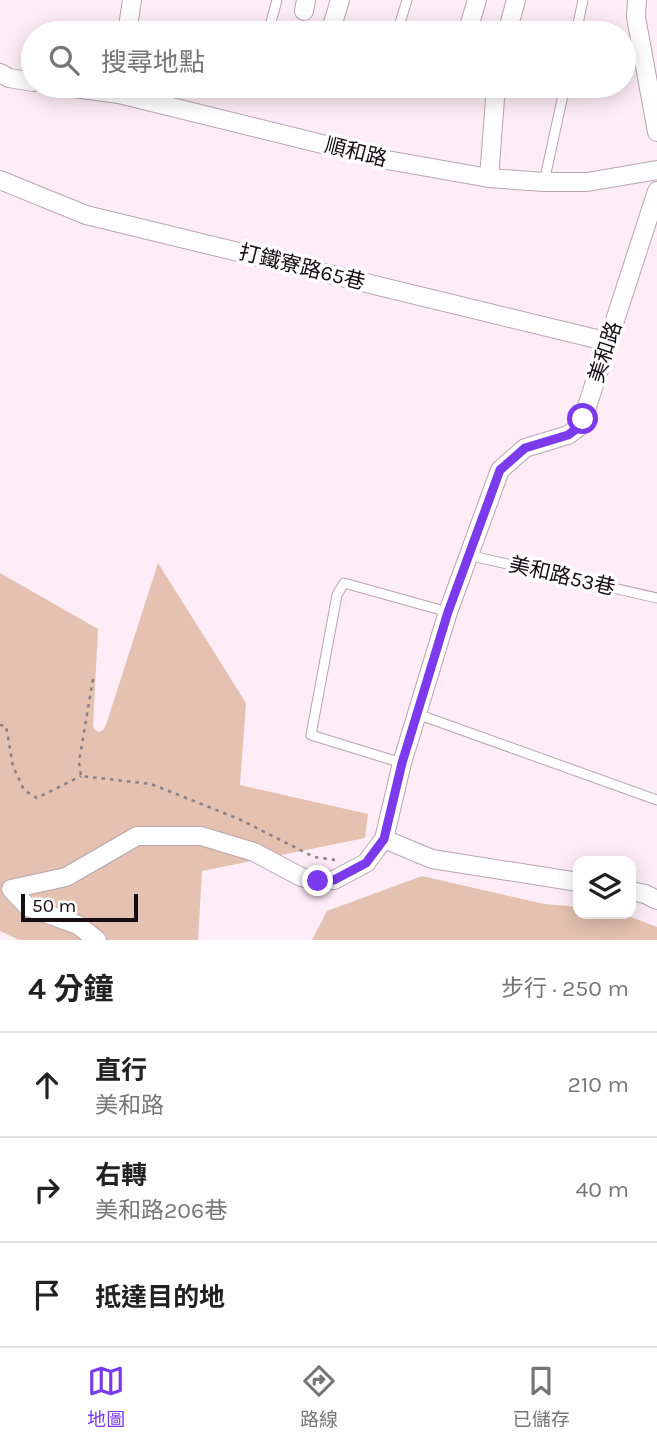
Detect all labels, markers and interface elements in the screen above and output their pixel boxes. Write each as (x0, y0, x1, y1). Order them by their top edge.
search box (21, 21, 636, 98)
icon: search (45, 41, 83, 79)
text: 搜尋地點 (101, 47, 205, 78)
street label: 順和路 (323, 133, 389, 171)
street label: 打鐵寮路65巷 (237, 240, 367, 294)
street label: 美和路 (584, 318, 626, 386)
route start (567, 403, 598, 434)
street label: 美和路53巷 (507, 552, 617, 600)
map controls (573, 856, 636, 919)
button: layers (573, 856, 636, 919)
route end (302, 865, 333, 896)
scale bar (21, 891, 138, 923)
text: 50 m (32, 895, 76, 917)
text: 4 分鐘 (28, 971, 113, 1007)
text: 步行 · 250 m (501, 975, 629, 1002)
text: 直行 (95, 1055, 147, 1086)
icon: ahead (28, 1066, 66, 1104)
text: 210 m (567, 1071, 629, 1098)
text: 美和路 (95, 1092, 164, 1119)
text: 右轉 (95, 1160, 147, 1191)
icon: right (28, 1171, 66, 1209)
text: 40 m (576, 1176, 629, 1203)
text: 美和路206巷 (95, 1197, 227, 1224)
icon: arrive (28, 1276, 66, 1314)
text: 抵達目的地 (95, 1282, 225, 1313)
tab: 地圖 (87, 1362, 125, 1431)
tab: 路線 (300, 1362, 338, 1431)
tab: 已儲存 (513, 1362, 570, 1431)

